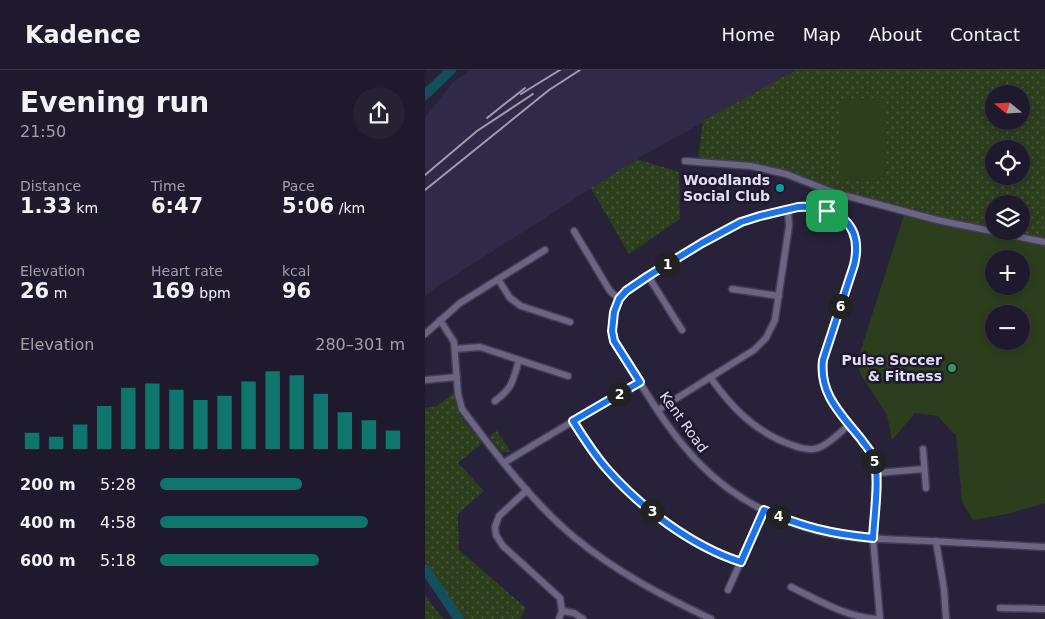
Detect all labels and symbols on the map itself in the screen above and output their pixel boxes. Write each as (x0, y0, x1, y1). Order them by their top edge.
north arrow (985, 85, 1030, 130)
place label: Woodlands Social Club (683, 172, 770, 204)
marker: Woodlands Social Club (774, 182, 786, 194)
pin (806, 190, 848, 232)
pin: 1 (655, 252, 679, 276)
pin: 6 (827, 294, 853, 318)
place label: Pulse Soccer & Fitness (842, 352, 942, 384)
marker: Pulse Soccer & Fitness (946, 362, 958, 374)
pin: 2 (607, 382, 631, 406)
street label: Kent Road (657, 389, 711, 455)
pin: 5 (861, 448, 887, 474)
pin: 3 (639, 498, 665, 524)
pin: 4 (765, 504, 791, 528)

